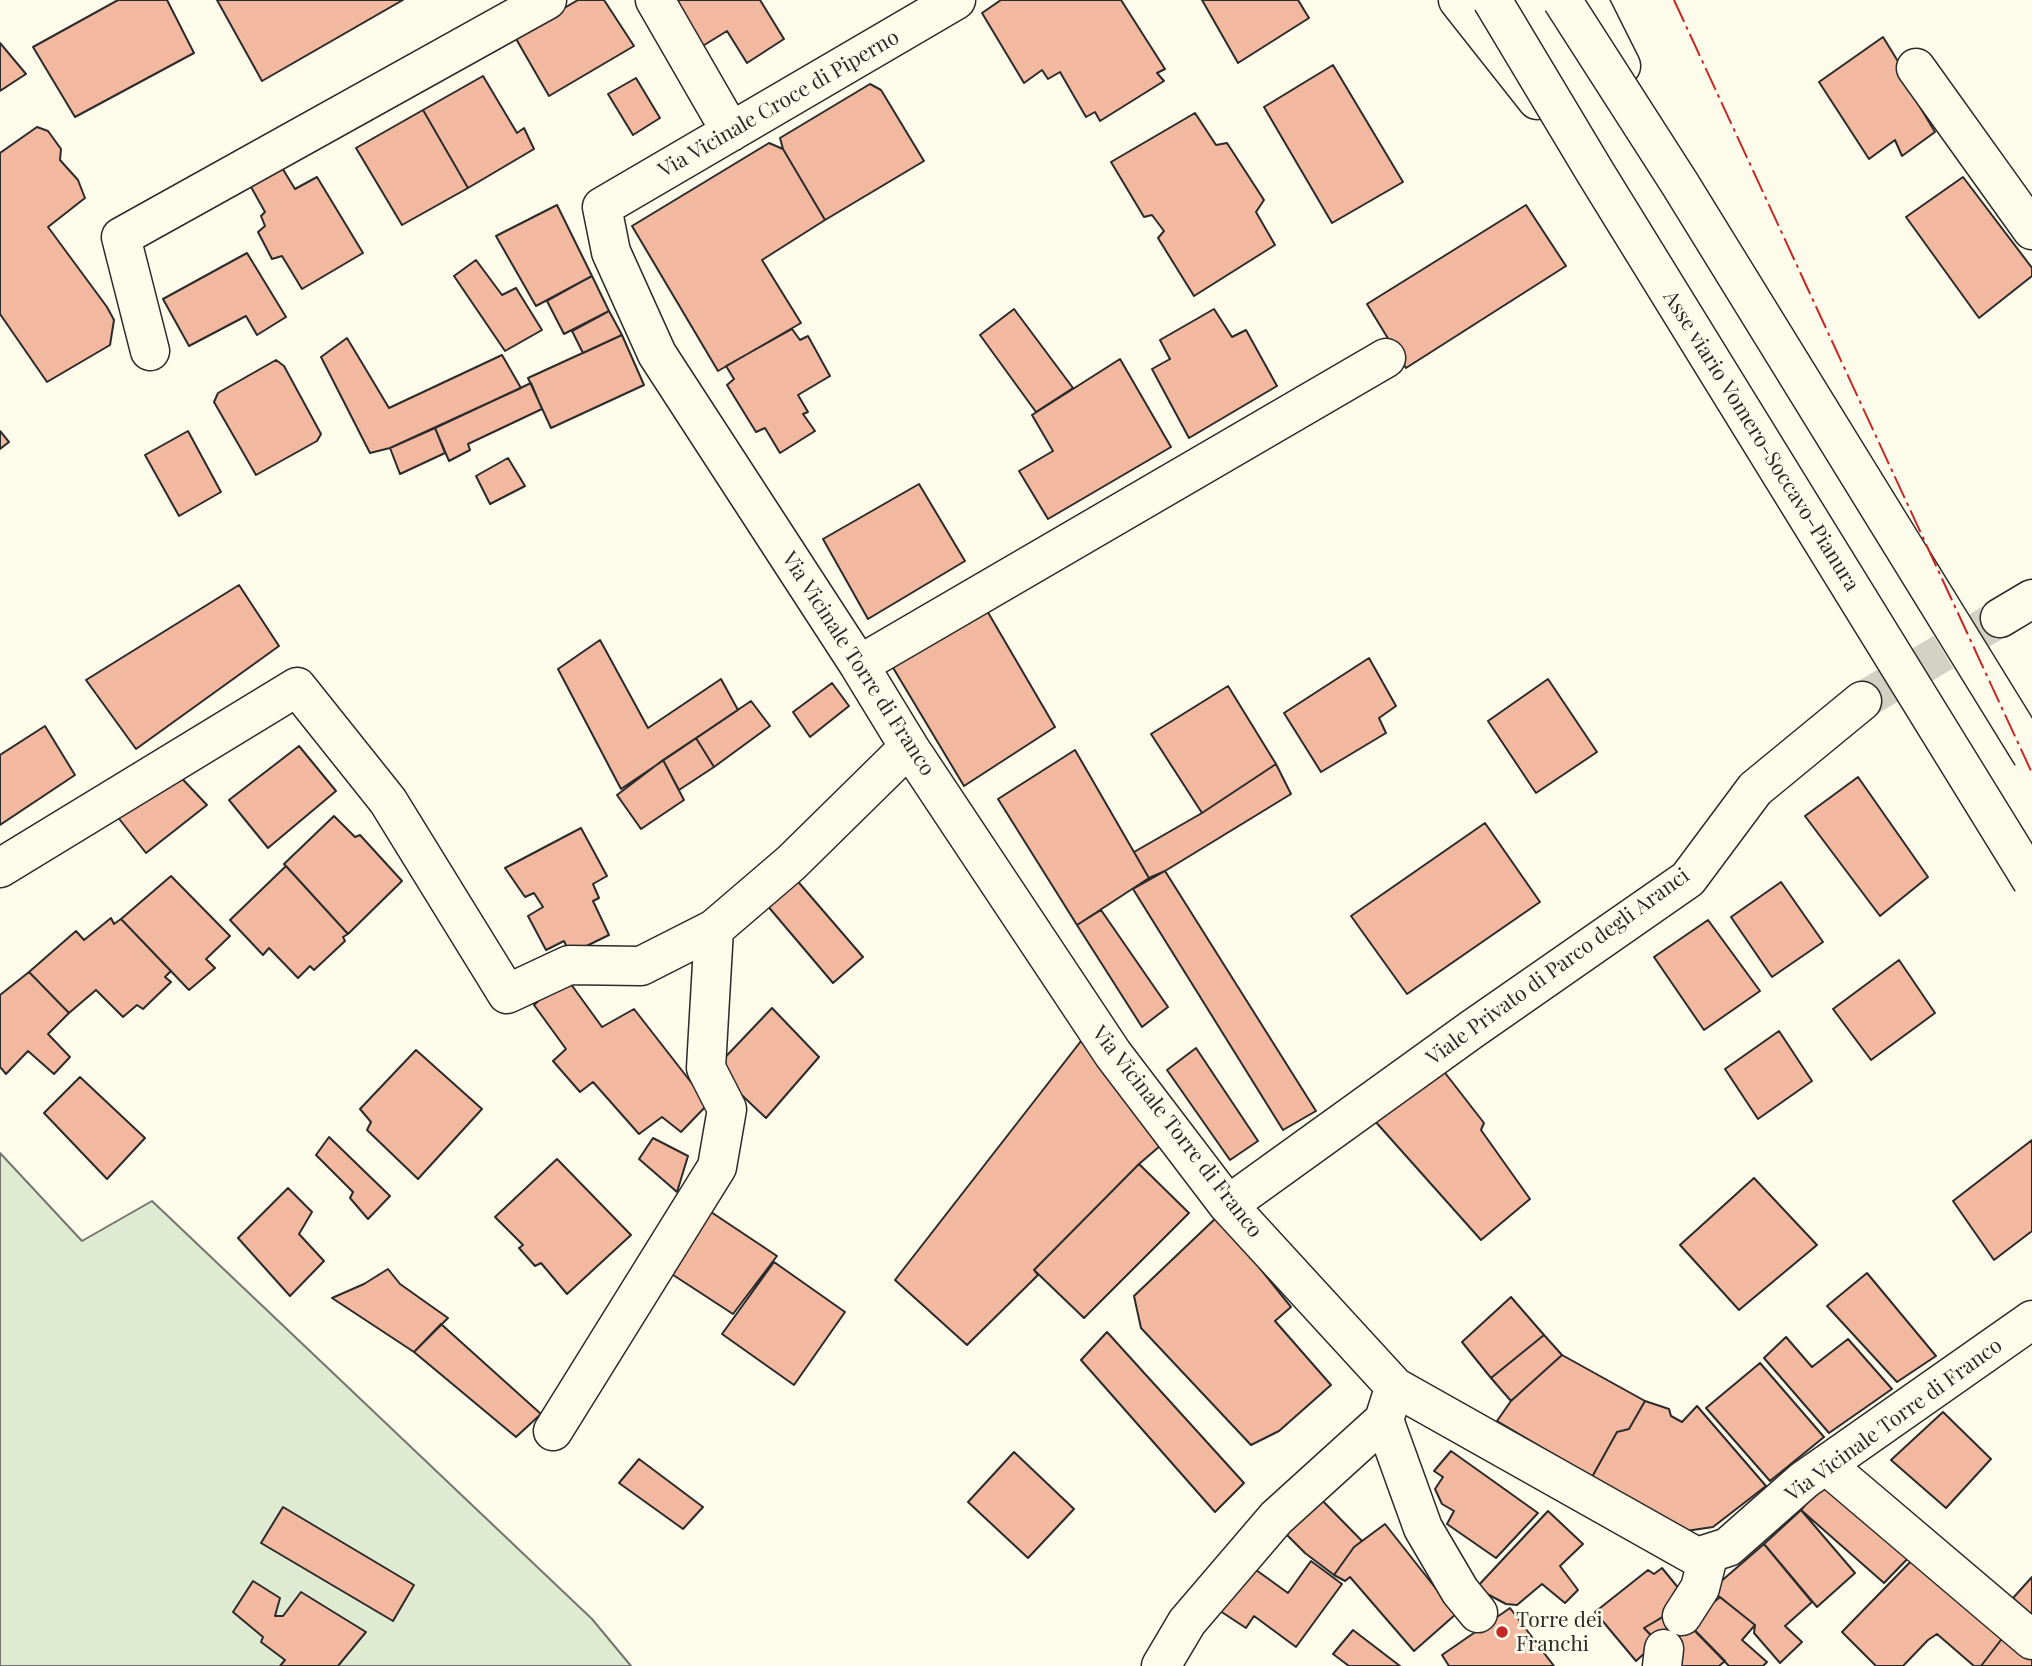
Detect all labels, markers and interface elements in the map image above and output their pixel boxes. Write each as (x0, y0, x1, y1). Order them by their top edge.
street label: Via Vicinale Croce di Piperno (654, 25, 904, 183)
street label: Asse viario Vomero-Soccavo-Pianura (1658, 286, 1864, 596)
street label: Via Vicinale Torre di Franco (776, 547, 940, 781)
street label: Viale Privato di Parco degli Aranci (1422, 863, 1694, 1071)
street label: Via Vicinale Torre di Franco (1087, 1021, 1267, 1243)
street label: Via Vicinale Torre di Franco (1781, 1333, 2007, 1507)
place label: Torre dei Franchi (1516, 1607, 1603, 1657)
marker: Torre dei Franchi (1494, 1624, 1510, 1640)

